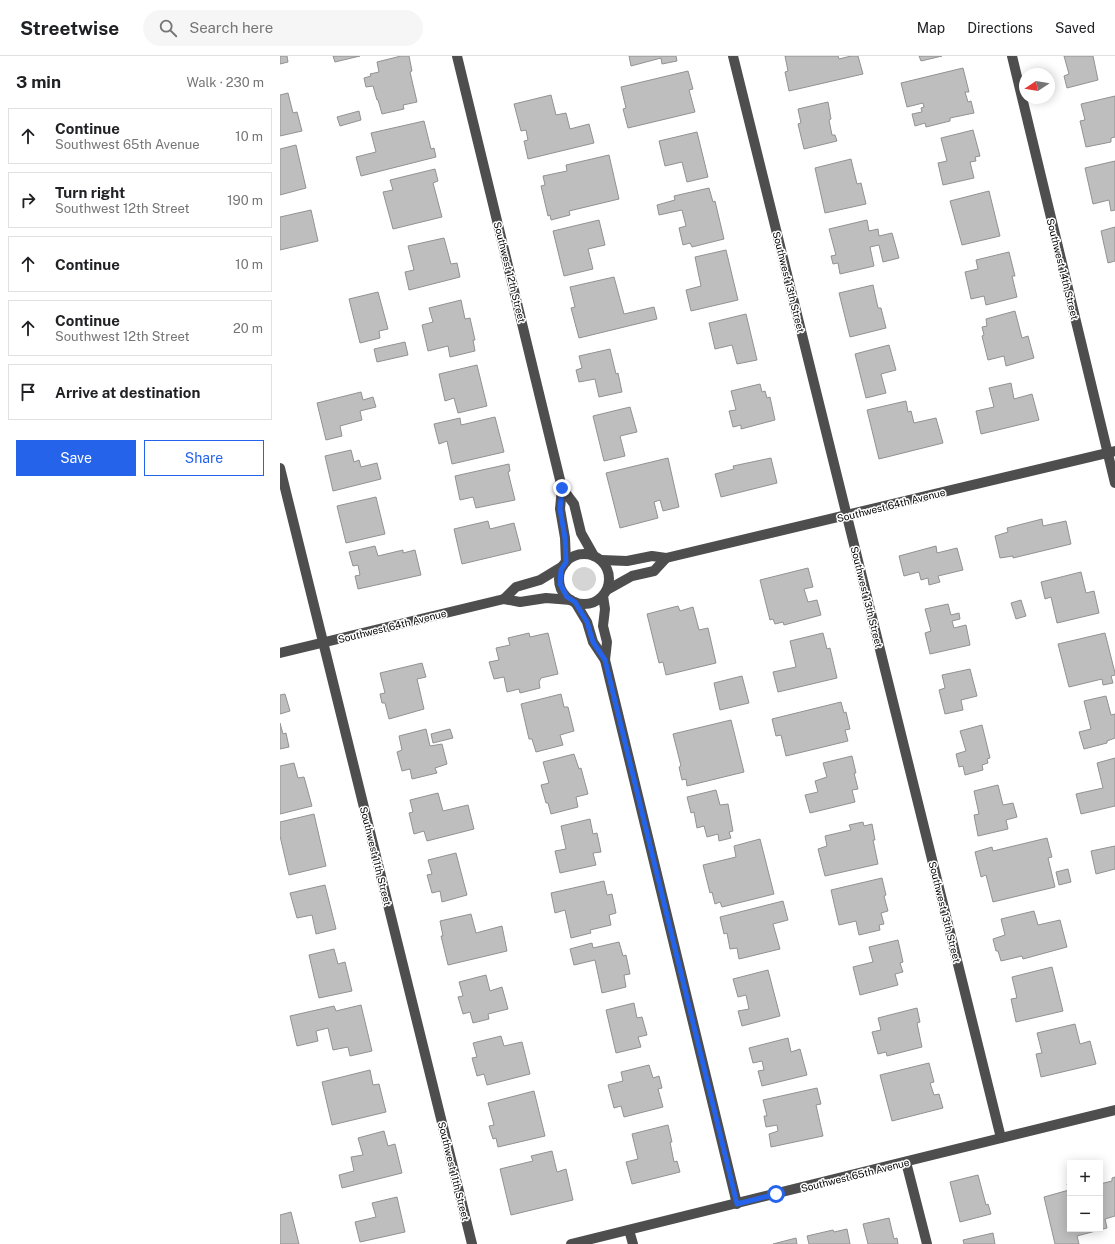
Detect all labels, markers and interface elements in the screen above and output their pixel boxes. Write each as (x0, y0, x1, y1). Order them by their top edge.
search box (143, 10, 423, 46)
text: Streetwise (20, 17, 119, 39)
icon: search (157, 17, 179, 39)
text: Search here (189, 19, 273, 36)
text: Map (917, 20, 945, 36)
text: Directions (967, 20, 1033, 36)
text: Saved (1055, 20, 1095, 36)
north arrow (1019, 68, 1055, 104)
text: 3 min (16, 72, 61, 92)
text: Walk · 230 m (186, 75, 264, 90)
text: Continue (55, 120, 120, 137)
icon: ahead (17, 125, 39, 147)
text: 10 m (235, 129, 263, 144)
text: Southwest 65th Avenue (55, 137, 200, 152)
text: Turn right (55, 184, 125, 201)
icon: right (17, 189, 39, 211)
text: 190 m (227, 193, 263, 208)
text: Southwest 12th Street (55, 201, 190, 216)
street label: Southwest 14th Street (1045, 217, 1081, 321)
street label: Southwest 12th Street (492, 220, 528, 324)
street label: Southwest 13th Street (771, 230, 807, 334)
icon: ahead (17, 253, 39, 275)
text: Continue (55, 256, 120, 273)
text: 10 m (235, 257, 263, 272)
text: Continue (55, 312, 120, 329)
icon: ahead (17, 317, 39, 339)
text: 20 m (233, 321, 263, 336)
text: Southwest 12th Street (55, 329, 190, 344)
icon: arrive (17, 381, 39, 403)
text: Arrive at destination (55, 384, 200, 401)
button: Save (16, 440, 136, 476)
button: Share (144, 440, 264, 476)
route end (553, 479, 571, 497)
street label: Southwest 64th Avenue (836, 486, 947, 524)
street label: Southwest 13th Street (849, 545, 885, 649)
street label: Southwest 64th Avenue (337, 607, 448, 645)
street label: Southwest 11th Street (358, 805, 394, 907)
street label: Southwest 13th Street (927, 860, 963, 964)
street label: Southwest 11th Street (436, 1120, 472, 1222)
street label: Southwest 65th Avenue (800, 1156, 911, 1194)
map controls (1067, 1160, 1103, 1232)
button: + (1067, 1160, 1103, 1196)
route start (767, 1185, 785, 1203)
button: − (1067, 1196, 1103, 1232)

